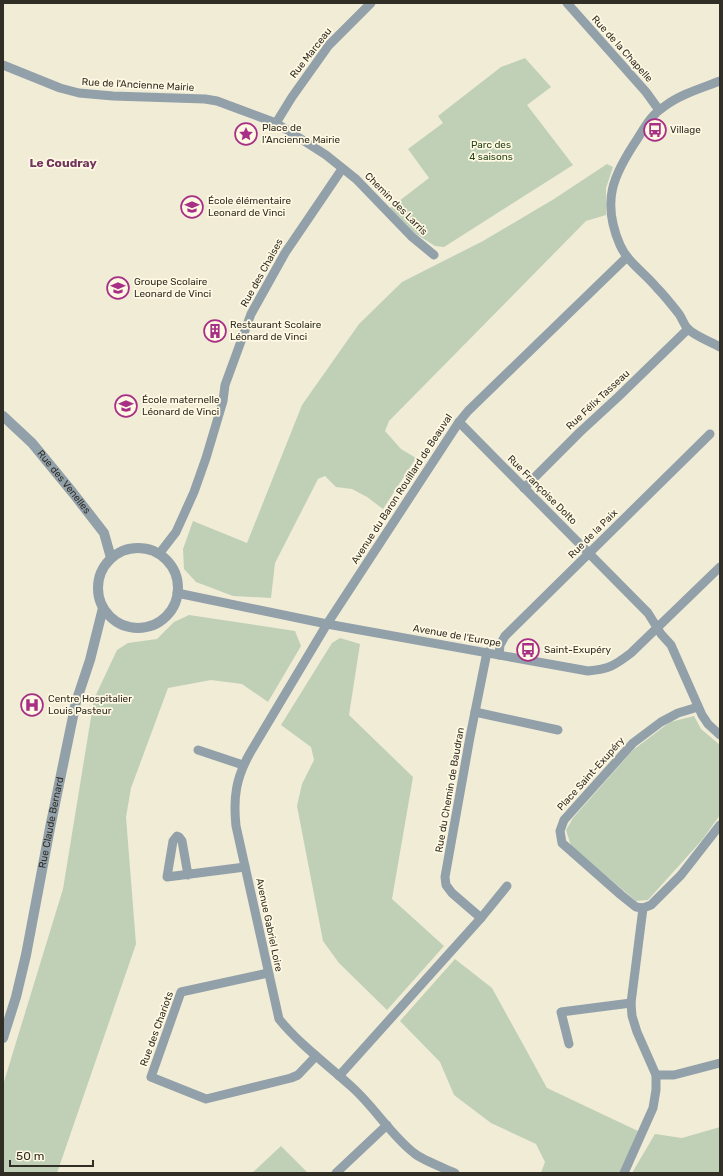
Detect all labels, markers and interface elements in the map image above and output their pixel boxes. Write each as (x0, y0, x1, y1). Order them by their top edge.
street label: Rue de la Chapelle (589, 13, 655, 85)
street label: Rue Marceau (288, 25, 334, 81)
street label: Rue de l'Ancienne Mairie (81, 76, 195, 94)
bus stop icon: Village (642, 117, 668, 143)
place icon: Place de l'Ancienne Mairie (233, 121, 259, 147)
place label: Place de l'Ancienne Mairie (262, 122, 341, 146)
place label: Village (670, 124, 701, 136)
park label: Parc des 4 saisons (469, 139, 513, 163)
district label: Le Coudray (29, 156, 97, 170)
street label: Chemin des Larris (362, 170, 430, 238)
school or university icon: École élémentaire Leonard de Vinci (179, 194, 205, 220)
place label: École élémentaire Leonard de Vinci (208, 195, 291, 219)
street label: Rue des Chaises (238, 237, 286, 309)
school or university icon: Groupe Scolaire Leonard de Vinci (105, 275, 131, 301)
place label: Groupe Scolaire Leonard de Vinci (134, 276, 211, 300)
building icon: Restaurant Scolaire Léonard de Vinci (202, 318, 228, 344)
place label: Restaurant Scolaire Léonard de Vinci (230, 319, 322, 343)
street label: Rue Félix Tasseau (564, 368, 632, 432)
school or university icon: École maternelle Léonard de Vinci (113, 393, 139, 419)
place label: École maternelle Léonard de Vinci (142, 394, 220, 418)
street label: Avenue du Baron Rouillard de Beauval (349, 412, 455, 566)
street label: Rue des Venelles (34, 448, 93, 516)
street label: Rue Françoise Dolto (505, 453, 579, 527)
street label: Rue de la Paix (566, 506, 621, 561)
street label: Avenue de l'Europe (412, 622, 502, 650)
bus stop icon: Saint-Exupéry (515, 637, 541, 663)
place label: Saint-Exupéry (544, 644, 612, 656)
hospital icon: Centre Hospitalier Louis Pasteur (19, 692, 45, 718)
place label: Centre Hospitalier Louis Pasteur (48, 693, 132, 717)
street label: Rue du Chemin de Baudran (433, 727, 467, 853)
street label: Place Saint-Exupéry (555, 734, 628, 813)
street label: Rue Claude Bernard (37, 776, 66, 869)
street label: Avenue Gabriel Loire (253, 877, 285, 973)
street label: Rue des Chariots (138, 990, 176, 1068)
scale bar (10, 1142, 93, 1168)
text: 50 m (16, 1149, 44, 1163)

